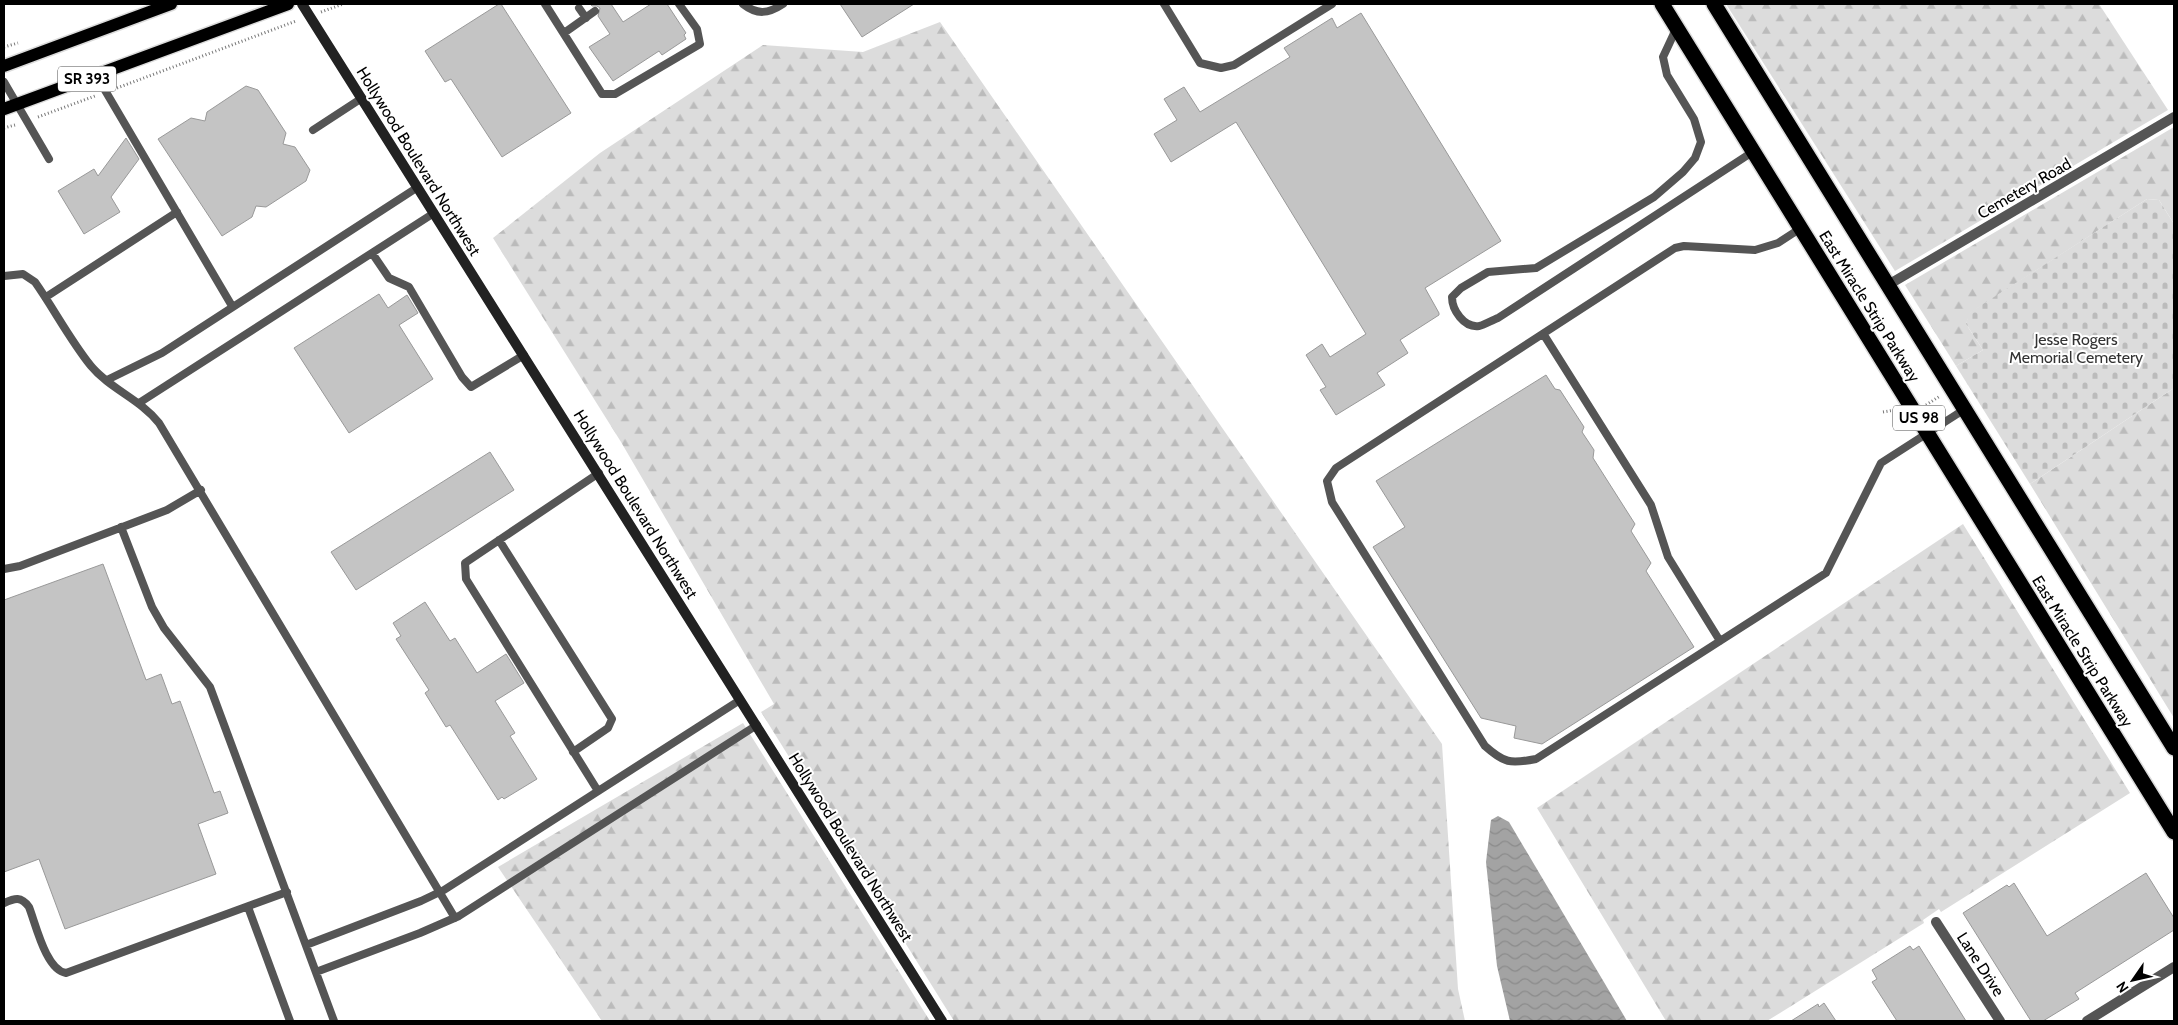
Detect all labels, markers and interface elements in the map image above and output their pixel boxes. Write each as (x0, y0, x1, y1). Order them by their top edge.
street label: Hollywood Boulevard Northwest (353, 63, 485, 260)
road number: SR 393 (58, 66, 116, 92)
street label: Cemetery Road (1974, 154, 2074, 223)
street label: East Miracle Strip Parkway (1815, 227, 1924, 386)
park label: Jesse Rogers Memorial Cemetery (2009, 330, 2143, 367)
street label: Hollywood Boulevard Northwest (570, 406, 702, 603)
road number: US 98 (1893, 406, 1945, 430)
street label: East Miracle Strip Parkway (2028, 572, 2137, 731)
street label: Hollywood Boulevard Northwest (785, 749, 917, 946)
street label: Lane Drive (1953, 929, 2008, 1000)
north arrow (2108, 955, 2158, 1005)
text: N (2112, 978, 2132, 996)

